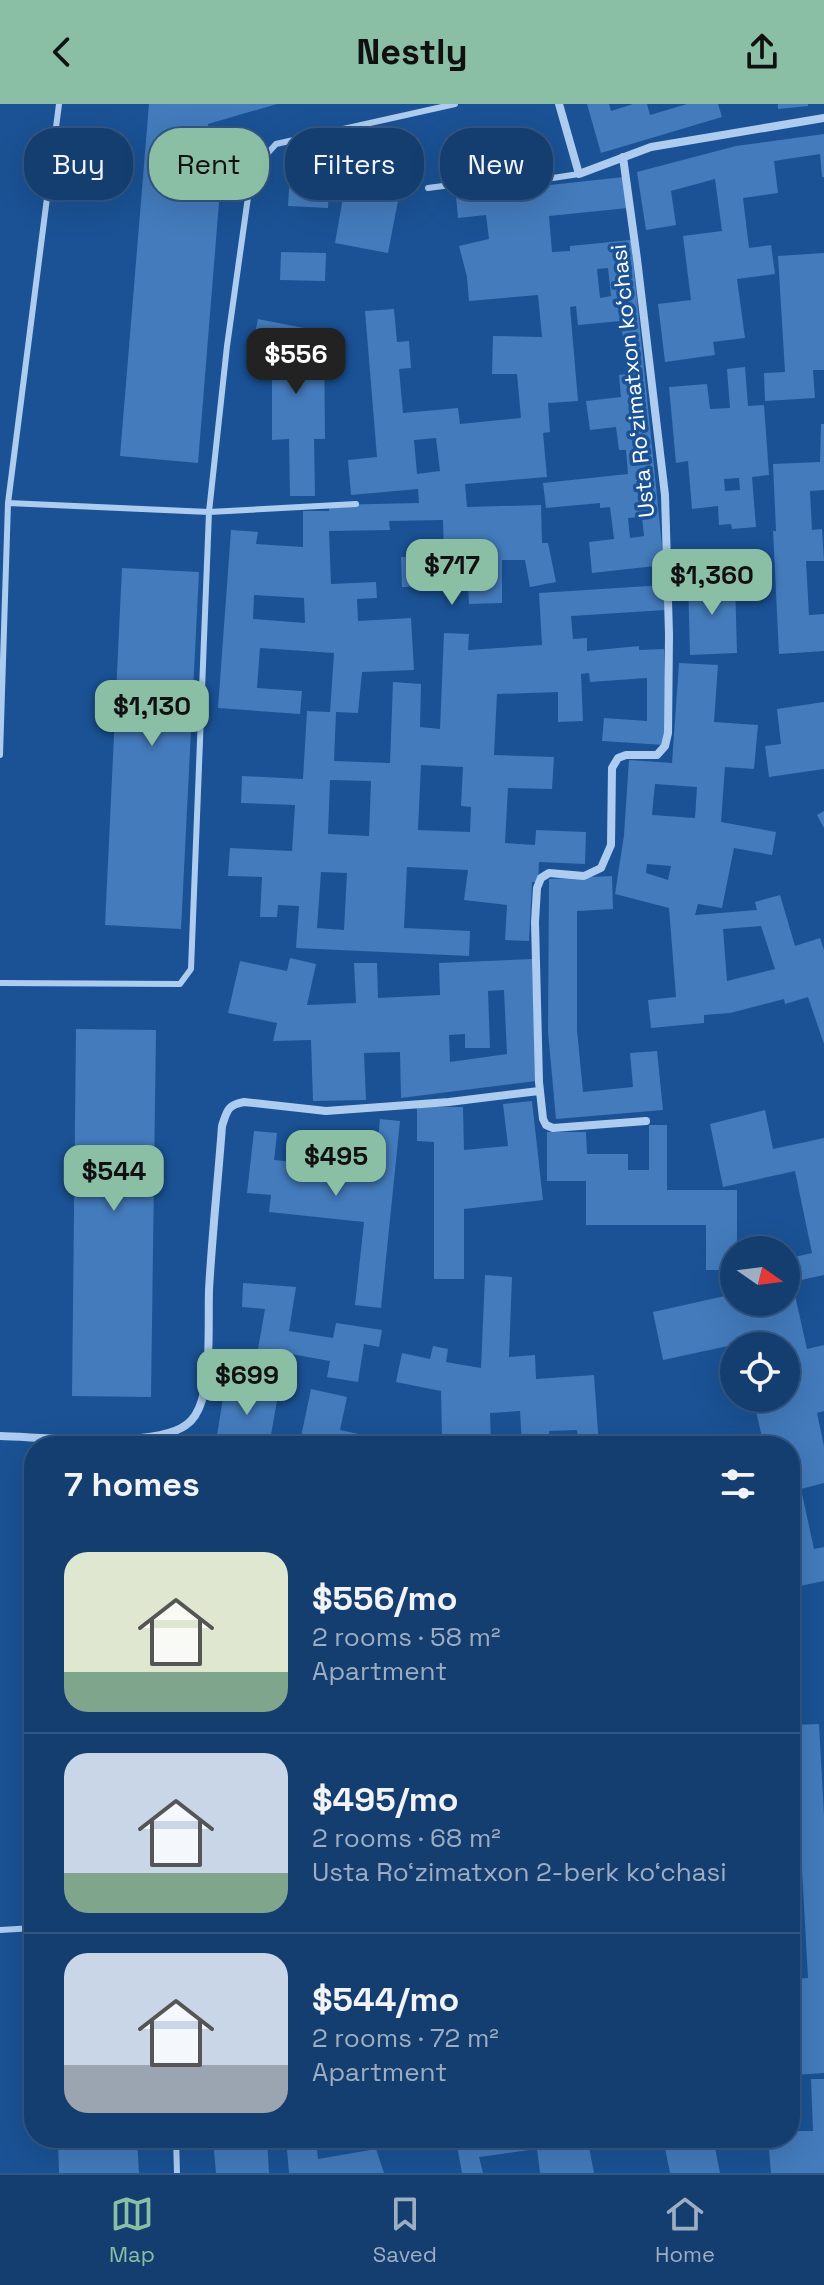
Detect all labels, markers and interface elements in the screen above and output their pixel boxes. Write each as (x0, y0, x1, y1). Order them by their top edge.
text: Nestly (356, 29, 468, 75)
icon: back (40, 30, 84, 74)
icon: share (740, 30, 784, 74)
chip: Buy (24, 128, 133, 200)
chip: Rent (149, 128, 269, 200)
chip: Filters (285, 128, 424, 200)
chip: New (440, 128, 553, 200)
street label: Usta Roʻzimatxon koʻchasi (604, 243, 660, 519)
pin: $556 (249, 328, 343, 396)
text: $556 (264, 337, 328, 371)
pin: $717 (405, 539, 499, 607)
text: $717 (424, 548, 480, 582)
pin: $1,360 (647, 549, 777, 617)
text: $1,360 (670, 558, 754, 592)
pin: $1,130 (87, 680, 217, 748)
text: $1,130 (113, 689, 191, 723)
pin: $495 (289, 1130, 383, 1198)
text: $495 (304, 1139, 368, 1173)
pin: $544 (67, 1145, 161, 1213)
text: $544 (82, 1154, 146, 1188)
north arrow (720, 1236, 800, 1316)
map controls (720, 1236, 800, 1412)
button: locate (720, 1332, 800, 1412)
pin: $699 (200, 1349, 294, 1417)
text: $699 (215, 1358, 279, 1392)
icon: filters (716, 1462, 760, 1506)
text: 7 homes (64, 1463, 200, 1506)
text: $556/mo (312, 1577, 457, 1620)
icon: home (128, 1584, 224, 1680)
text: 2 rooms · 58 m² (312, 1620, 500, 1654)
text: Apartment (312, 1654, 447, 1688)
text: $495/mo (312, 1778, 459, 1821)
icon: home (128, 1785, 224, 1881)
text: 2 rooms · 68 m² (312, 1821, 501, 1855)
text: Usta Roʻzimatxon 2-berk koʻchasi (312, 1855, 727, 1889)
text: $544/mo (312, 1978, 459, 2021)
icon: home (128, 1985, 224, 2081)
text: 2 rooms · 72 m² (312, 2021, 499, 2055)
text: Apartment (312, 2055, 447, 2089)
tab: Map (109, 2192, 155, 2268)
tab: Saved (373, 2192, 437, 2268)
tab: Home (655, 2192, 715, 2268)

